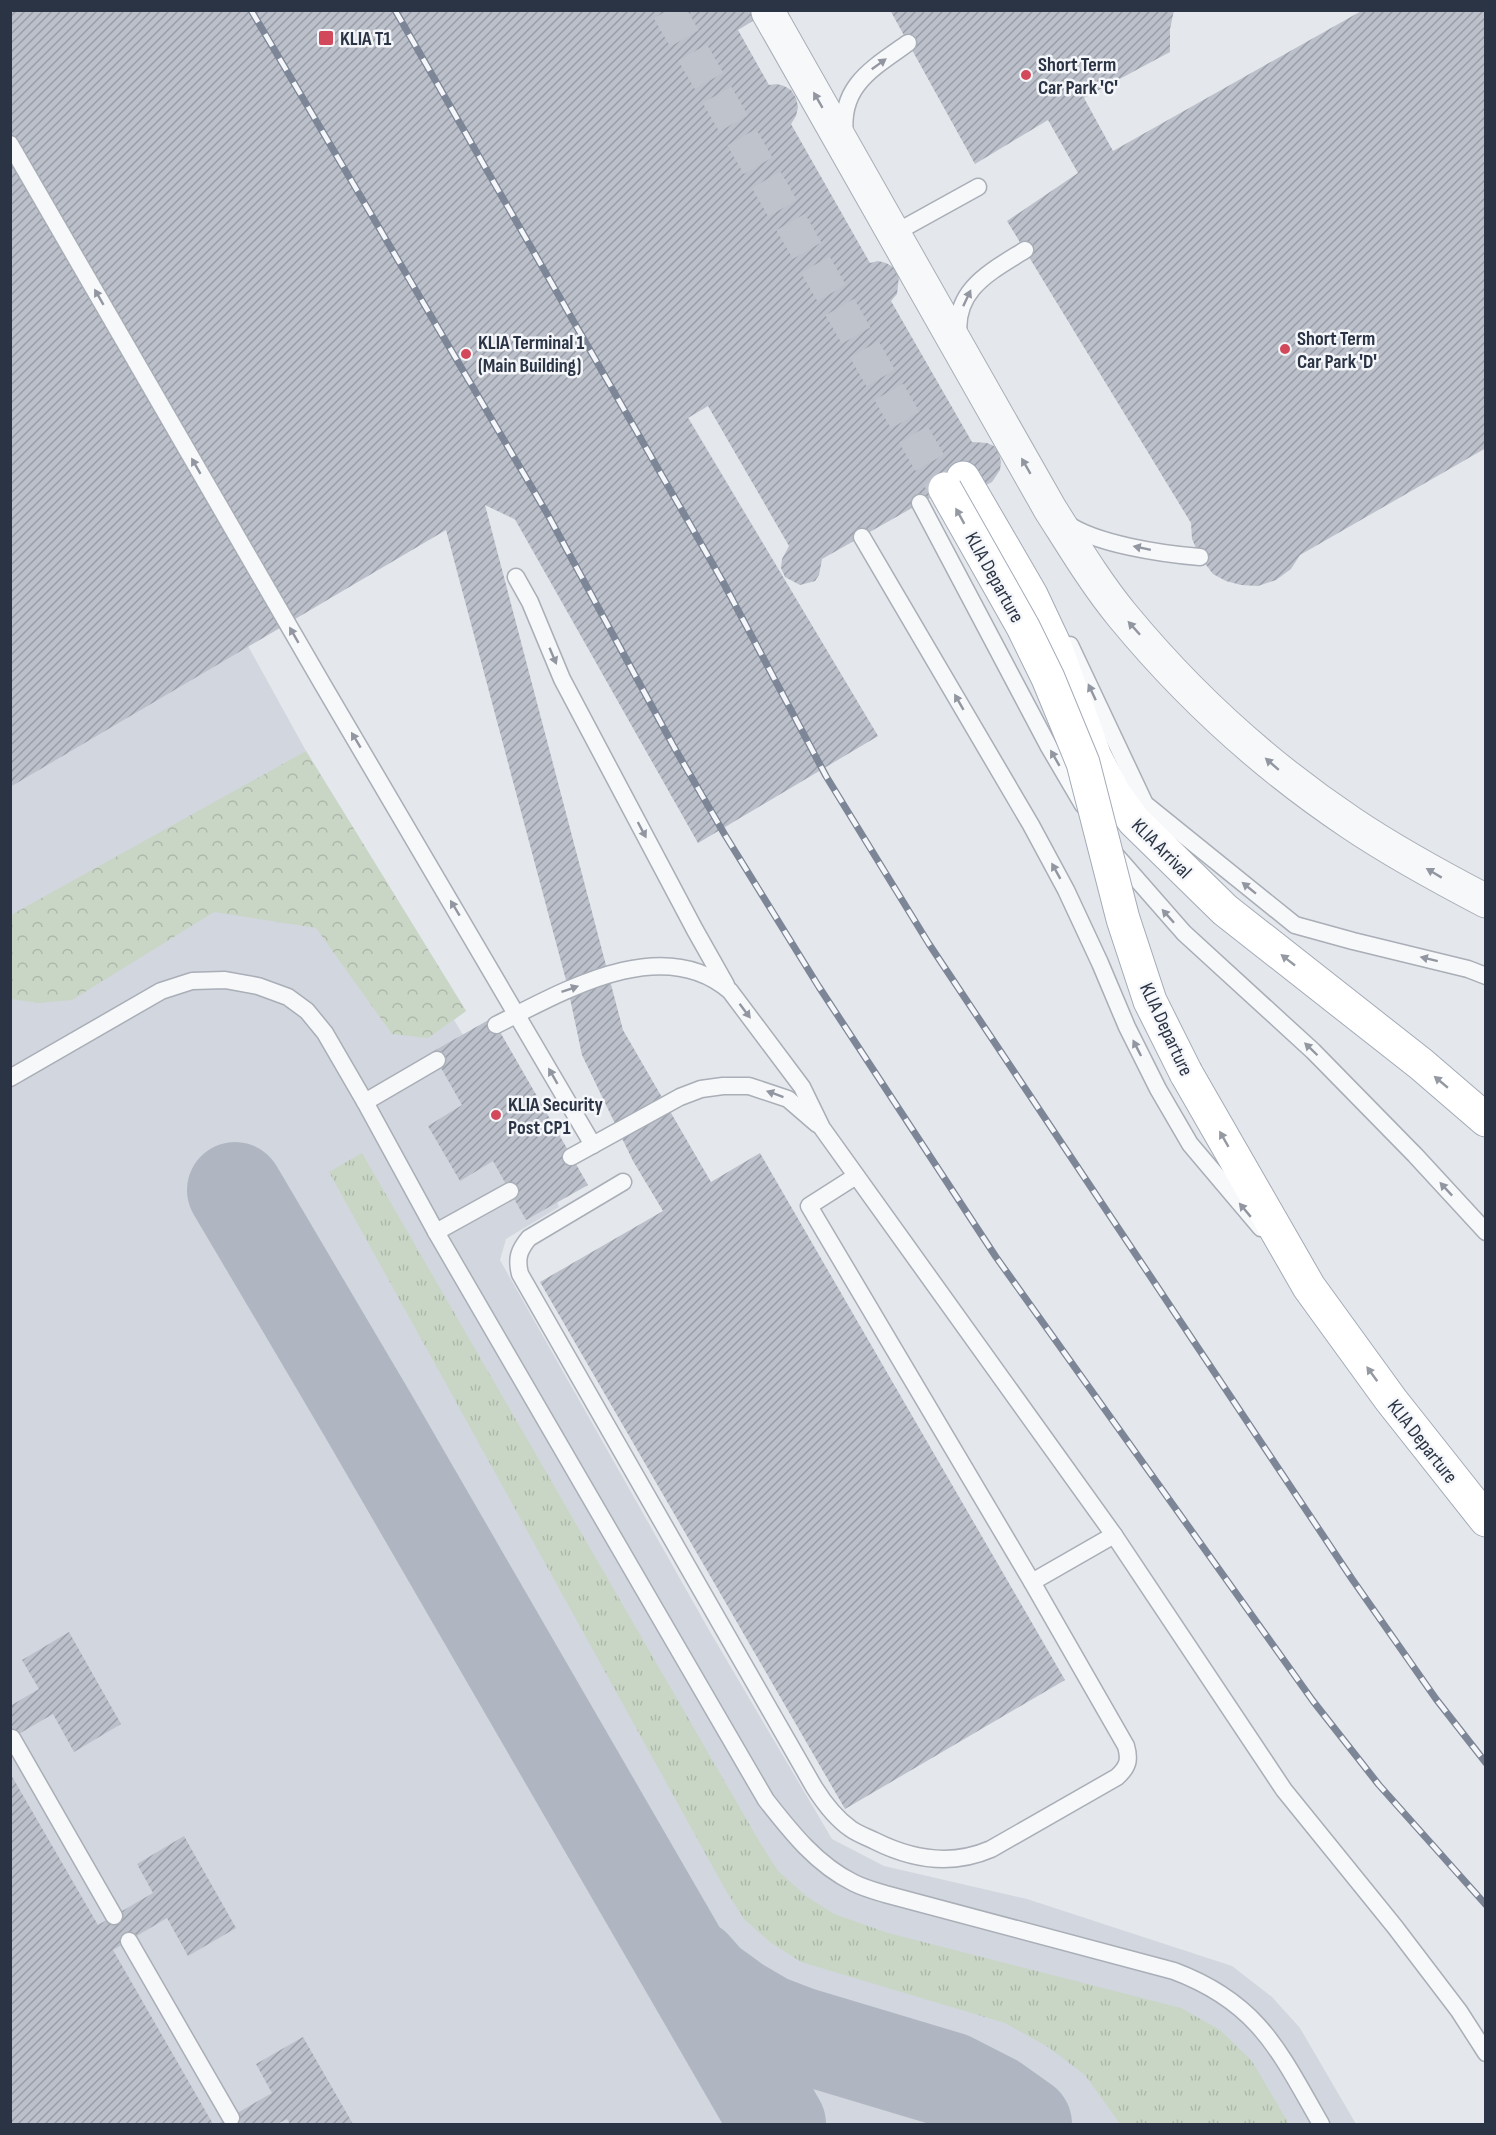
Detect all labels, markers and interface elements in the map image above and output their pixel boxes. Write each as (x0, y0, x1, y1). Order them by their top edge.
place label: KLIA T1 (340, 27, 392, 51)
marker: KLIA T1 (317, 29, 335, 47)
place label: Short Term Car Park 'C' (1038, 53, 1118, 100)
one-way arrow (871, 58, 887, 70)
marker: Short Term Car Park 'C' (1019, 68, 1033, 82)
one-way arrow (812, 92, 823, 108)
one-way arrow (93, 289, 104, 305)
one-way arrow (962, 289, 971, 306)
place label: Short Term Car Park 'D' (1297, 327, 1377, 374)
place label: KLIA Terminal 1 (Main Building) (478, 331, 585, 378)
marker: Short Term Car Park 'D' (1278, 342, 1292, 356)
marker: KLIA Terminal 1 (Main Building) (459, 347, 473, 361)
one-way arrow (191, 457, 201, 474)
one-way arrow (1020, 458, 1031, 474)
one-way arrow (955, 507, 965, 524)
street label: KLIA Departure (959, 528, 1029, 627)
one-way arrow (1132, 543, 1151, 552)
one-way arrow (1127, 620, 1141, 635)
one-way arrow (289, 626, 299, 643)
one-way arrow (548, 648, 557, 665)
one-way arrow (1087, 682, 1097, 700)
one-way arrow (953, 694, 964, 710)
one-way arrow (350, 732, 361, 748)
one-way arrow (1050, 749, 1060, 766)
one-way arrow (1265, 758, 1280, 771)
street label: KLIA Arrival (1126, 814, 1196, 884)
one-way arrow (637, 821, 647, 838)
one-way arrow (1051, 862, 1061, 879)
one-way arrow (1426, 867, 1442, 878)
one-way arrow (1242, 882, 1257, 894)
one-way arrow (450, 899, 460, 916)
one-way arrow (1161, 908, 1175, 923)
one-way arrow (1420, 954, 1439, 964)
one-way arrow (1281, 955, 1296, 967)
street label: KLIA Departure (1134, 979, 1198, 1080)
one-way arrow (561, 983, 579, 993)
one-way arrow (739, 1003, 751, 1019)
one-way arrow (1133, 1039, 1143, 1057)
one-way arrow (1303, 1042, 1318, 1056)
one-way arrow (549, 1068, 559, 1085)
one-way arrow (1433, 1075, 1449, 1088)
one-way arrow (766, 1088, 784, 1098)
place label: KLIA Security Post CP1 (508, 1093, 603, 1140)
marker: KLIA Security Post CP1 (489, 1108, 503, 1122)
one-way arrow (1219, 1130, 1229, 1147)
one-way arrow (1440, 1182, 1453, 1197)
one-way arrow (1239, 1203, 1252, 1218)
one-way arrow (1367, 1367, 1379, 1382)
street label: KLIA Departure (1382, 1395, 1462, 1488)

